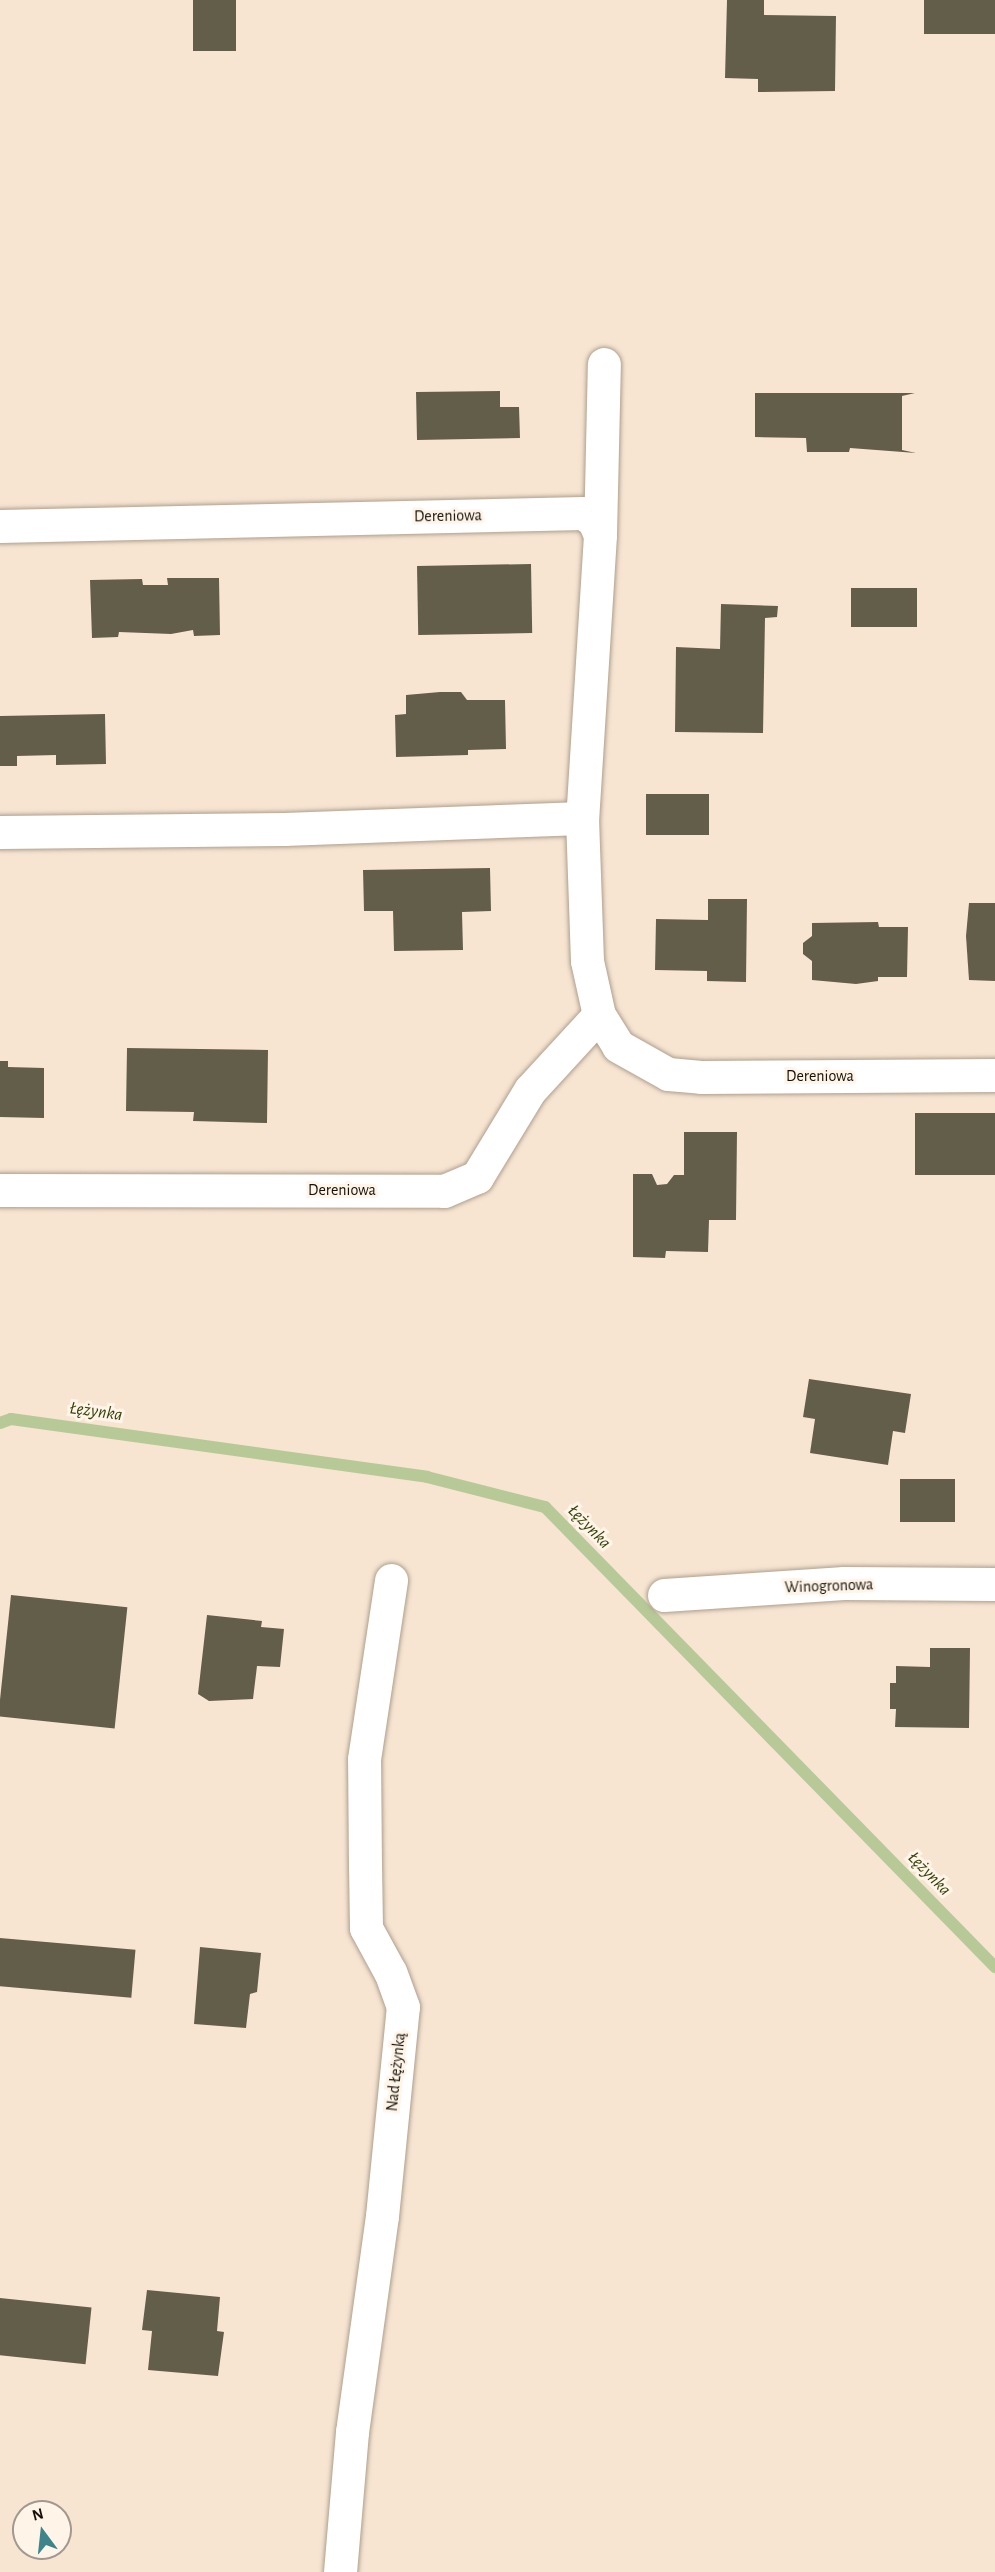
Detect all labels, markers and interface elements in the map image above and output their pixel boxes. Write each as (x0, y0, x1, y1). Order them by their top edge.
street label: Dereniowa (414, 506, 482, 526)
street label: Dereniowa (786, 1066, 854, 1086)
street label: Dereniowa (308, 1180, 376, 1200)
water label: Łężynka (68, 1398, 124, 1426)
water label: Łężynka (563, 1500, 615, 1554)
street label: Winogronowa (784, 1575, 874, 1597)
water label: Łężynka (903, 1847, 955, 1901)
street label: Nad Łężynką (382, 2032, 410, 2112)
north arrow (12, 2500, 72, 2560)
text: N (30, 2505, 45, 2524)

